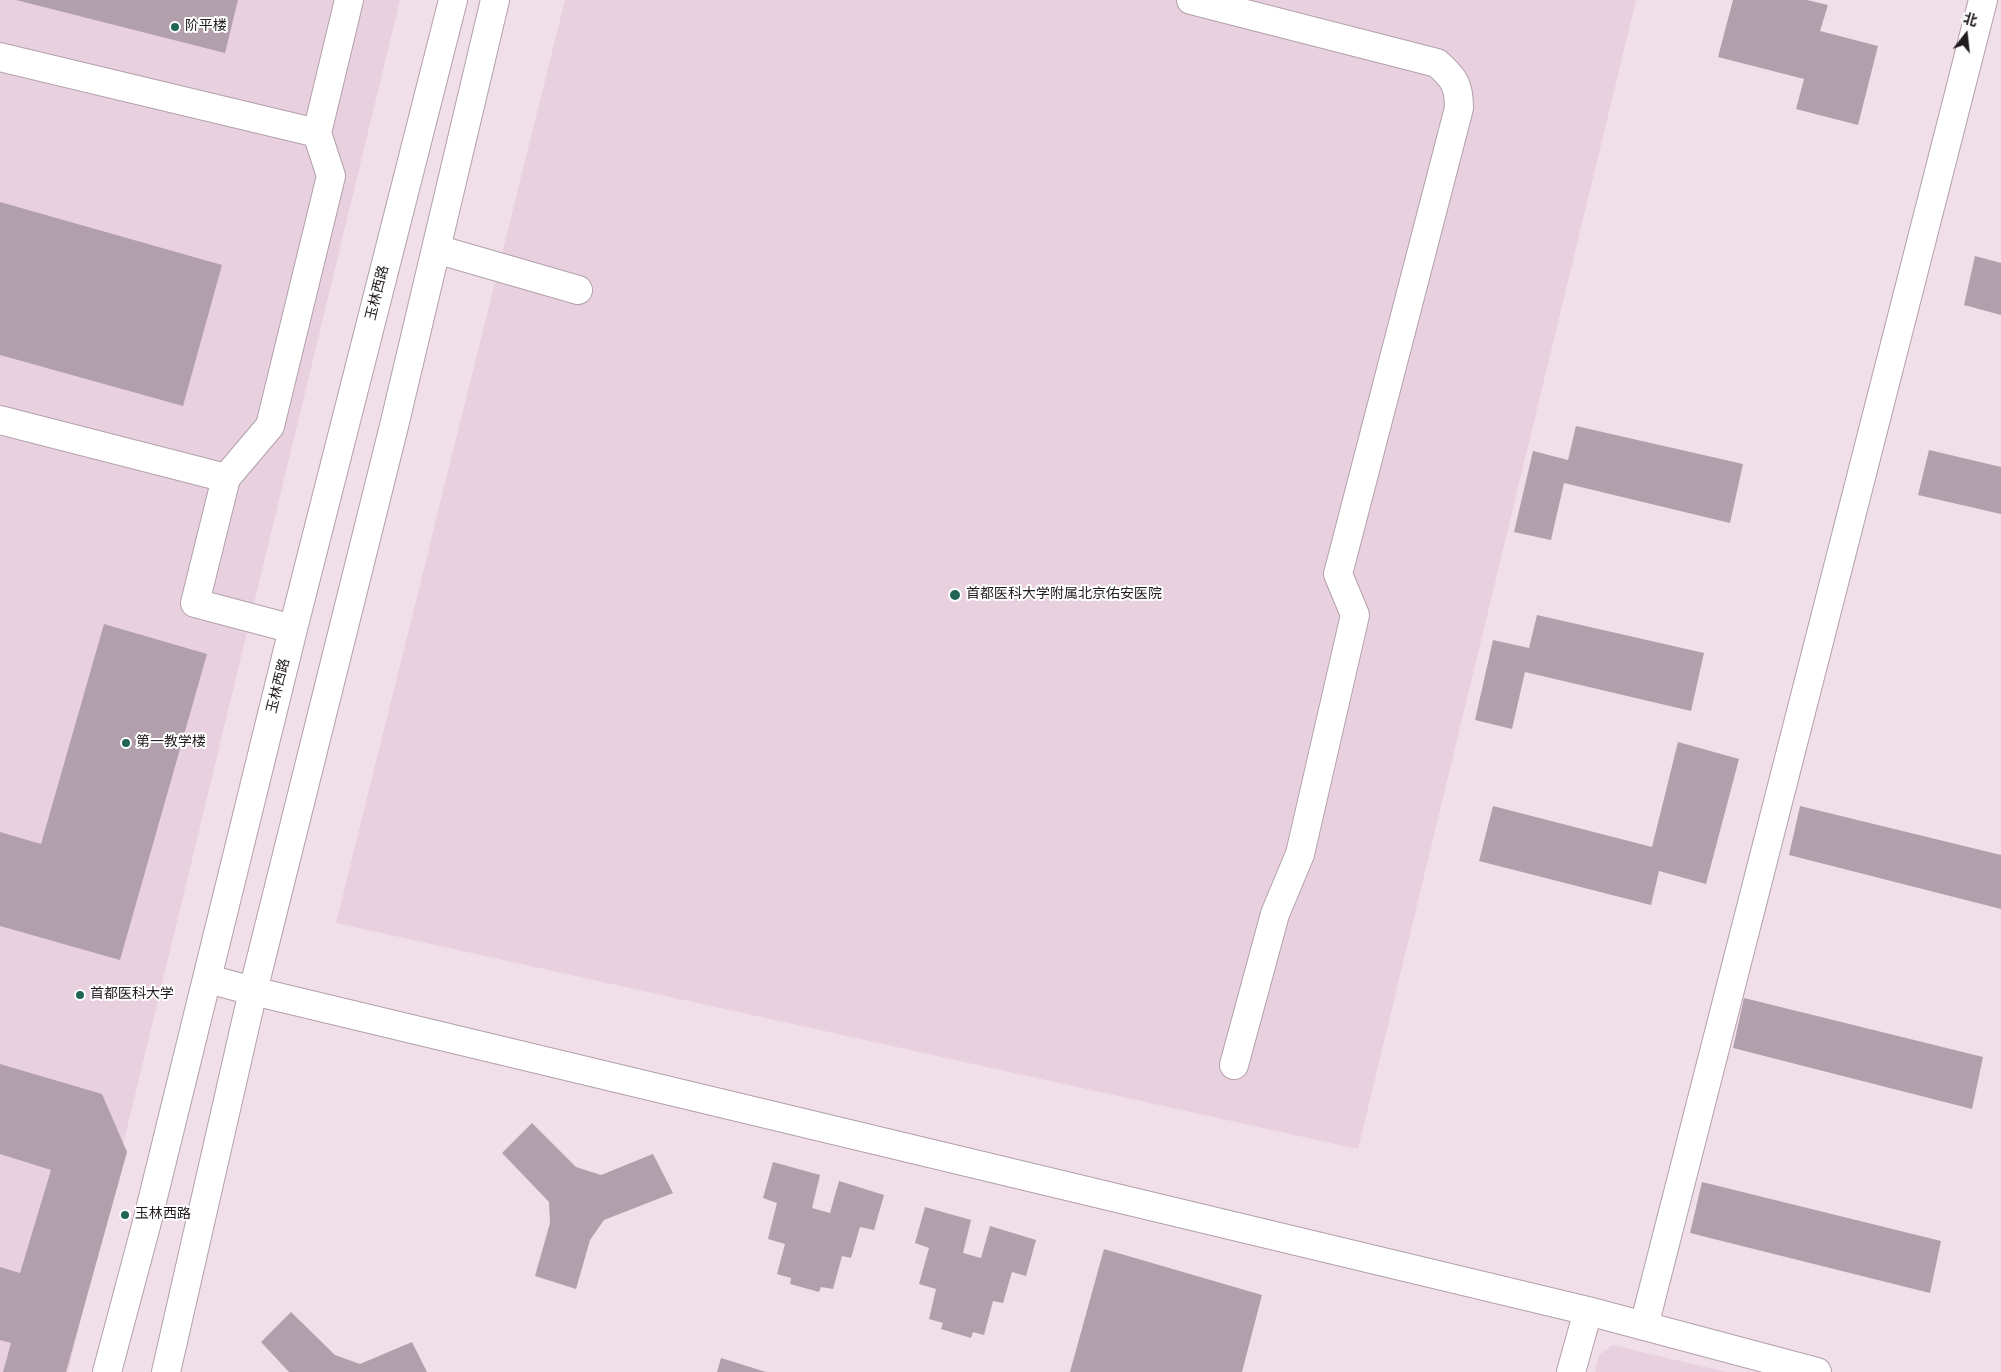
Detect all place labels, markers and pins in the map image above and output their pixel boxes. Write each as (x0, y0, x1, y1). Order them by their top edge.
place label: 阶平楼 (185, 19, 227, 35)
marker: 阶平楼 (169, 21, 181, 33)
place label: 首都医科大学附属北京佑安医院 (966, 587, 1162, 603)
marker: 首都医科大学附属北京佑安医院 (948, 588, 962, 602)
place label: 第一教学楼 (136, 735, 206, 751)
marker: 第一教学楼 (120, 737, 132, 749)
place label: 首都医科大学 (90, 987, 174, 1003)
marker: 首都医科大学 (74, 989, 86, 1001)
place label: 玉林西路 (135, 1207, 191, 1223)
marker: 玉林西路 (119, 1209, 131, 1221)

